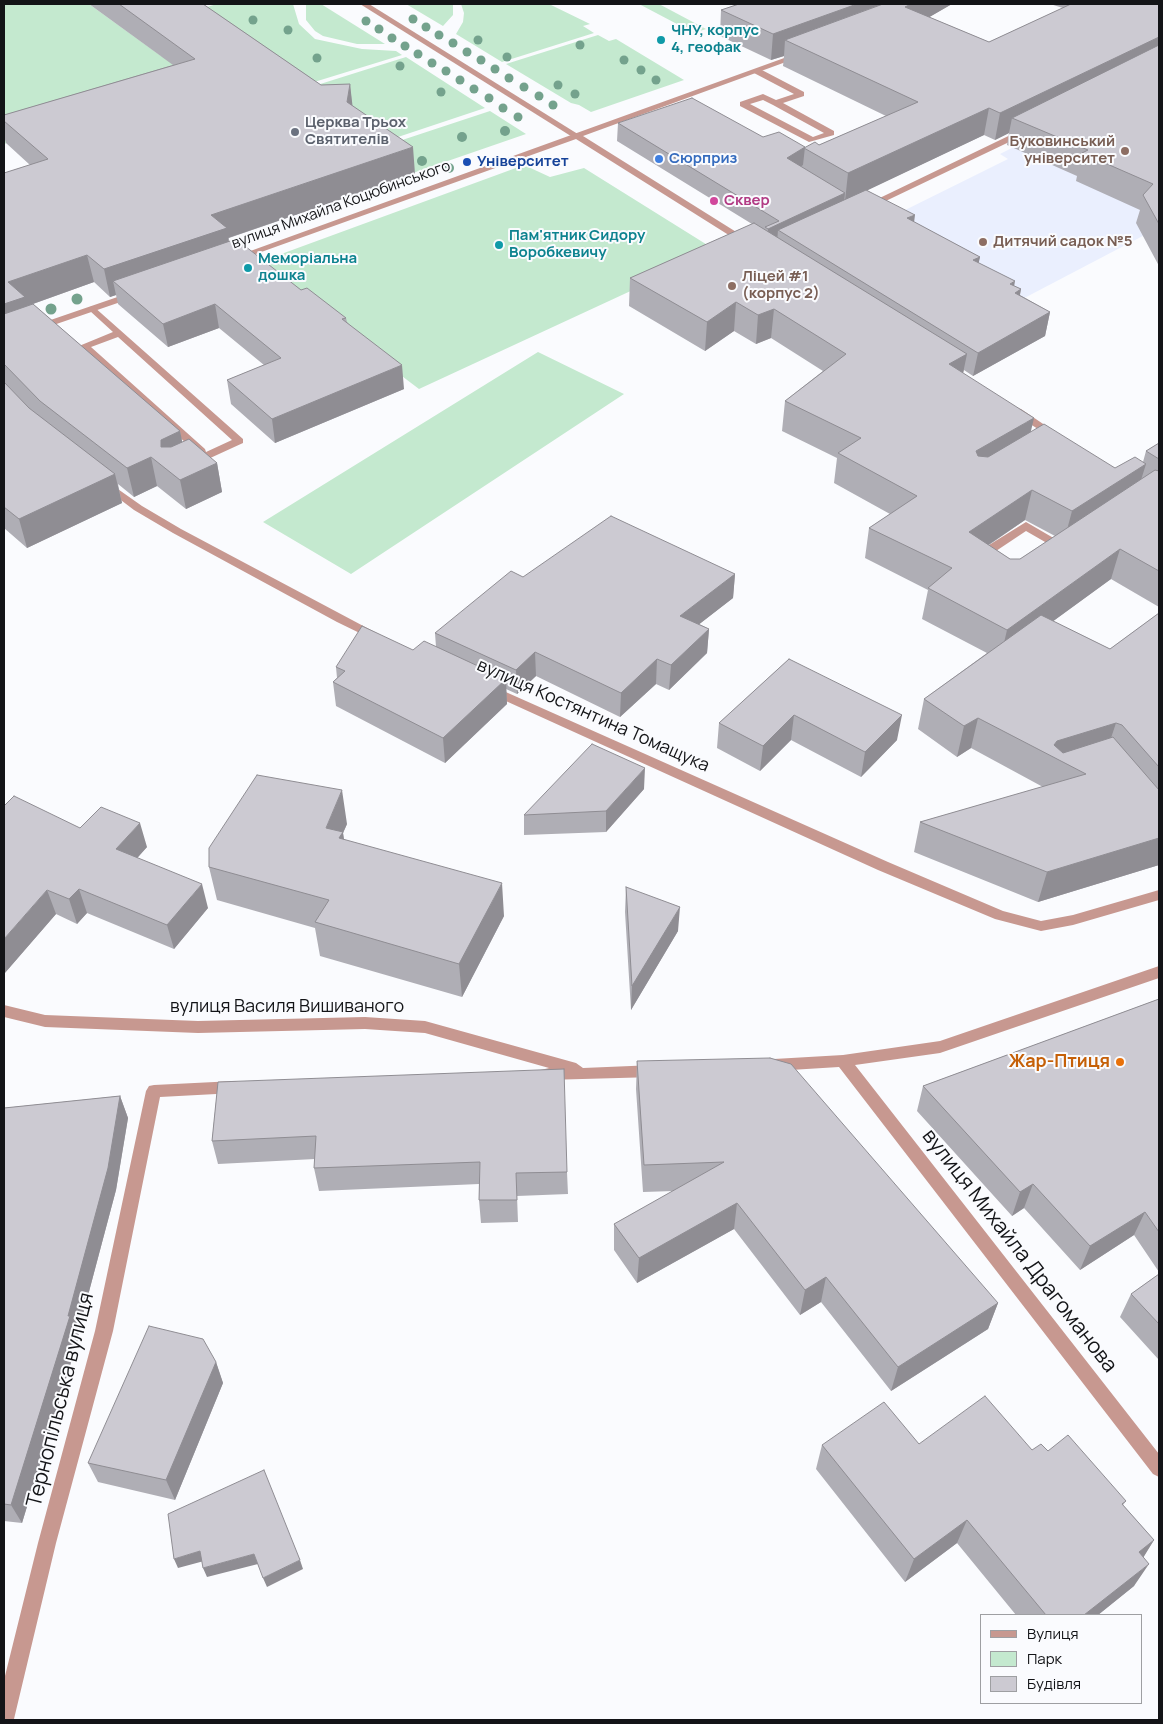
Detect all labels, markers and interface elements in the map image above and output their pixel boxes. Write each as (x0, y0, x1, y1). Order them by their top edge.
place label: ЧНУ, корпус 4, геофак (671, 22, 759, 57)
marker: ЧНУ, корпус 4, геофак (655, 34, 667, 46)
place label: Церква Трьох Святителів (305, 114, 406, 149)
marker: Церква Трьох Святителів (289, 126, 301, 138)
place label: Буковинський університет (1010, 133, 1115, 168)
marker: Буковинський університет (1119, 145, 1131, 157)
place label: Сюрприз (669, 150, 737, 168)
place label: Університет (477, 153, 569, 171)
marker: Сюрприз (653, 153, 665, 165)
marker: Університет (461, 156, 473, 168)
street label: вулиця Михайла Коцюбинського (229, 157, 453, 253)
place label: Сквер (724, 192, 770, 210)
marker: Сквер (708, 195, 720, 207)
place label: Пам'ятник Сидору Воробкевичу (509, 227, 645, 262)
place label: Дитячий садок №5 (993, 233, 1133, 251)
marker: Дитячий садок №5 (977, 236, 989, 248)
marker: Пам'ятник Сидору Воробкевичу (493, 239, 505, 251)
place label: Меморіальна дошка (258, 250, 357, 285)
marker: Меморіальна дошка (242, 262, 254, 274)
place label: Ліцей #1 (корпус 2) (742, 268, 820, 303)
marker: Ліцей #1 (корпус 2) (726, 280, 738, 292)
street label: вулиця Костянтина Томащука (474, 655, 712, 777)
street label: вулиця Василя Вишиваного (170, 996, 404, 1018)
place label: Жар-Птиця (1009, 1051, 1110, 1073)
marker: Жар-Птиця (1114, 1056, 1126, 1068)
street label: вулиця Михайла Драгоманова (916, 1124, 1122, 1378)
street label: Тернопільська вулиця (22, 1290, 100, 1510)
legend (980, 1614, 1143, 1704)
text: Вулиця (1027, 1623, 1079, 1644)
text: Парк (1027, 1648, 1062, 1669)
text: Будівля (1027, 1673, 1081, 1694)

